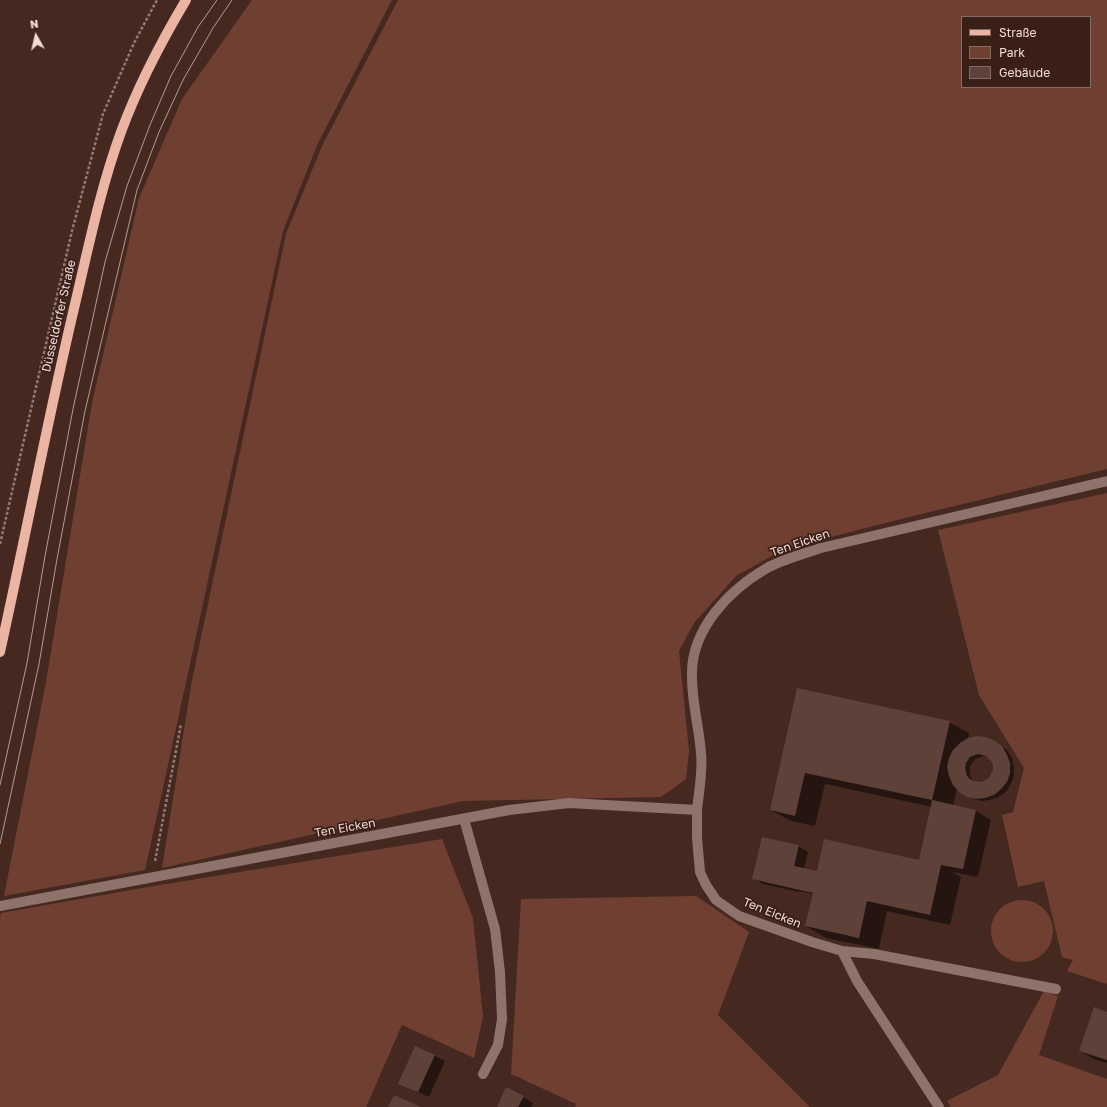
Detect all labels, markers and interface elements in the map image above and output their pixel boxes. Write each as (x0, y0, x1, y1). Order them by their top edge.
north arrow (16, 16, 56, 56)
legend (961, 16, 1091, 88)
text: N (29, 17, 39, 31)
text: Straße (999, 25, 1037, 40)
text: Park (999, 45, 1025, 60)
text: Gebäude (999, 65, 1050, 80)
street label: Düsseldorfer Straße (39, 258, 79, 374)
street label: Ten Eicken (769, 526, 831, 560)
street label: Ten Eicken (313, 816, 377, 840)
street label: Ten Eicken (741, 895, 803, 931)

